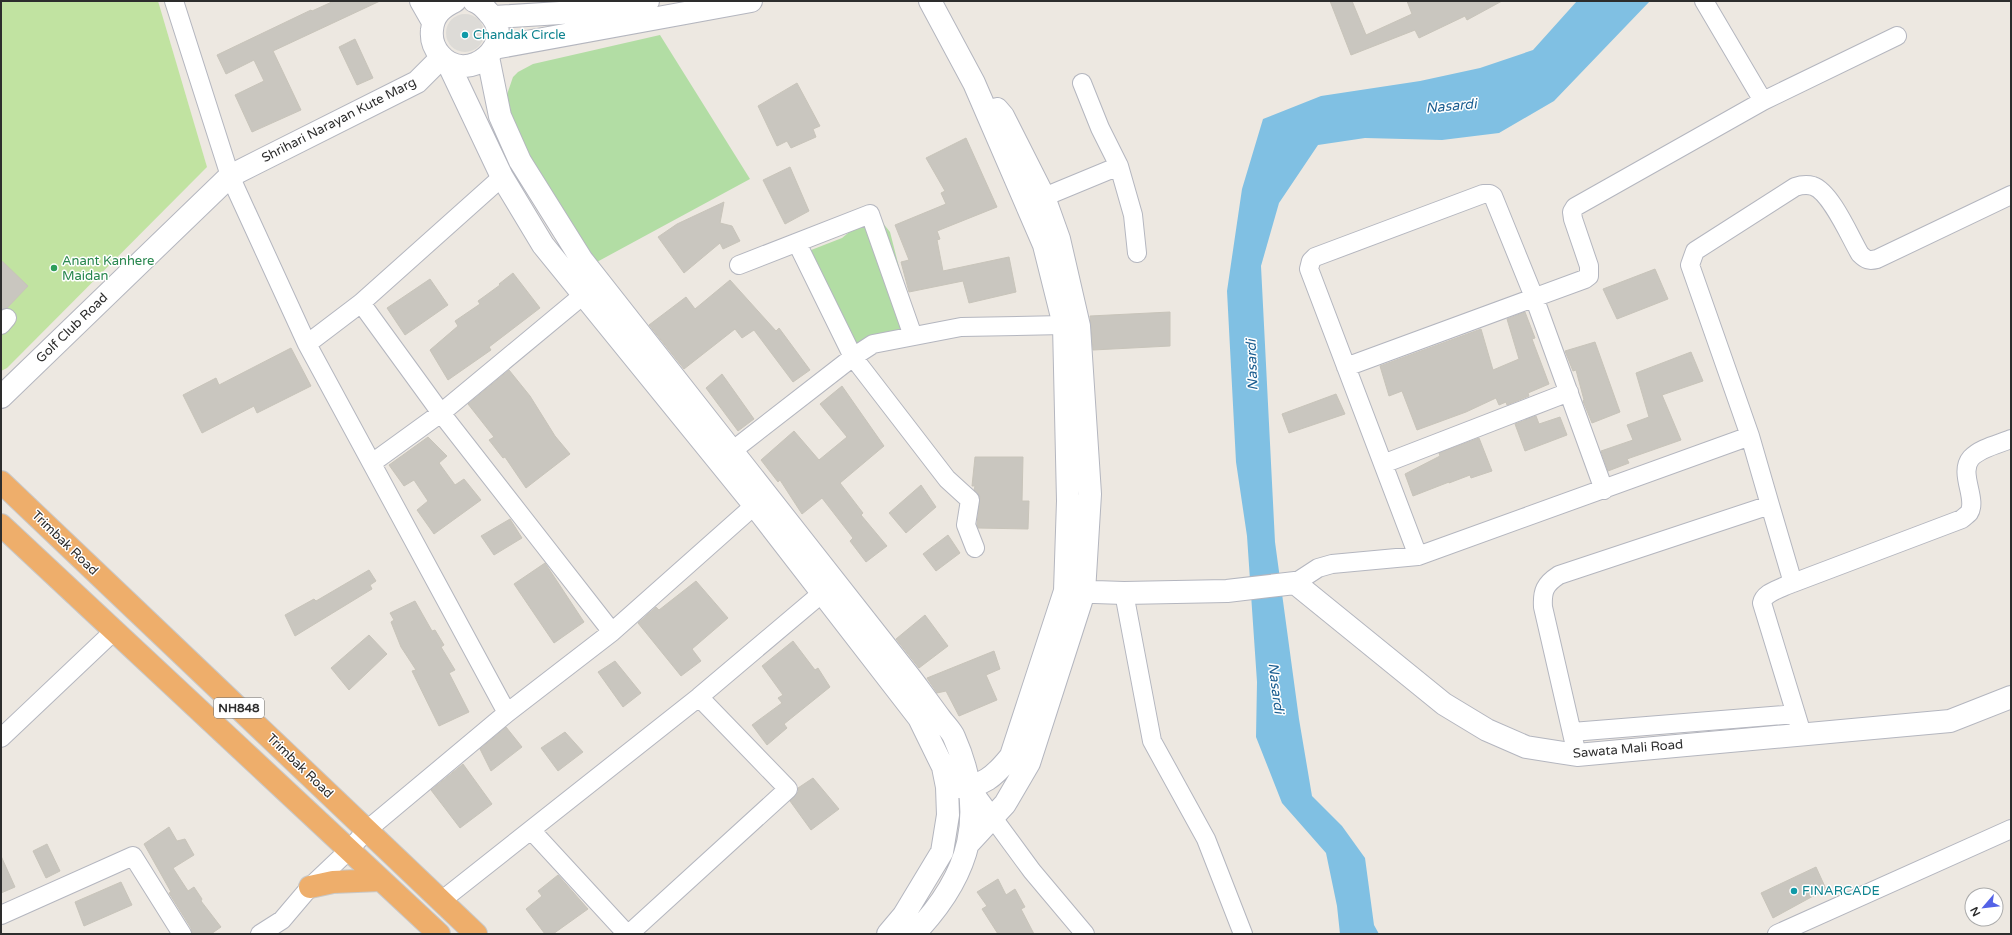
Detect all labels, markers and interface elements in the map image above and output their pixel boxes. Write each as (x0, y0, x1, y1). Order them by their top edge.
place label: Chandak Circle (473, 27, 566, 43)
marker: Chandak Circle (460, 30, 470, 40)
street label: Shrihari Narayan Kute Marg (259, 74, 419, 166)
water label: Nasardi (1425, 95, 1479, 117)
place label: Anant Kanhere Maidan (62, 253, 154, 284)
marker: Anant Kanhere Maidan (49, 263, 59, 273)
street label: Golf Club Road (33, 290, 111, 366)
water label: Nasardi (1243, 338, 1261, 391)
street label: Trimbak Road (29, 507, 101, 579)
water label: Nasardi (1264, 662, 1288, 716)
road number: NH848 (214, 698, 264, 718)
street label: Trimbak Road (264, 730, 336, 802)
street label: Sawata Mali Road (1572, 736, 1684, 762)
place label: FINARCADE (1802, 883, 1880, 899)
marker: FINARCADE (1789, 886, 1799, 896)
north arrow (1964, 887, 2004, 927)
text: N (1968, 905, 1983, 918)

